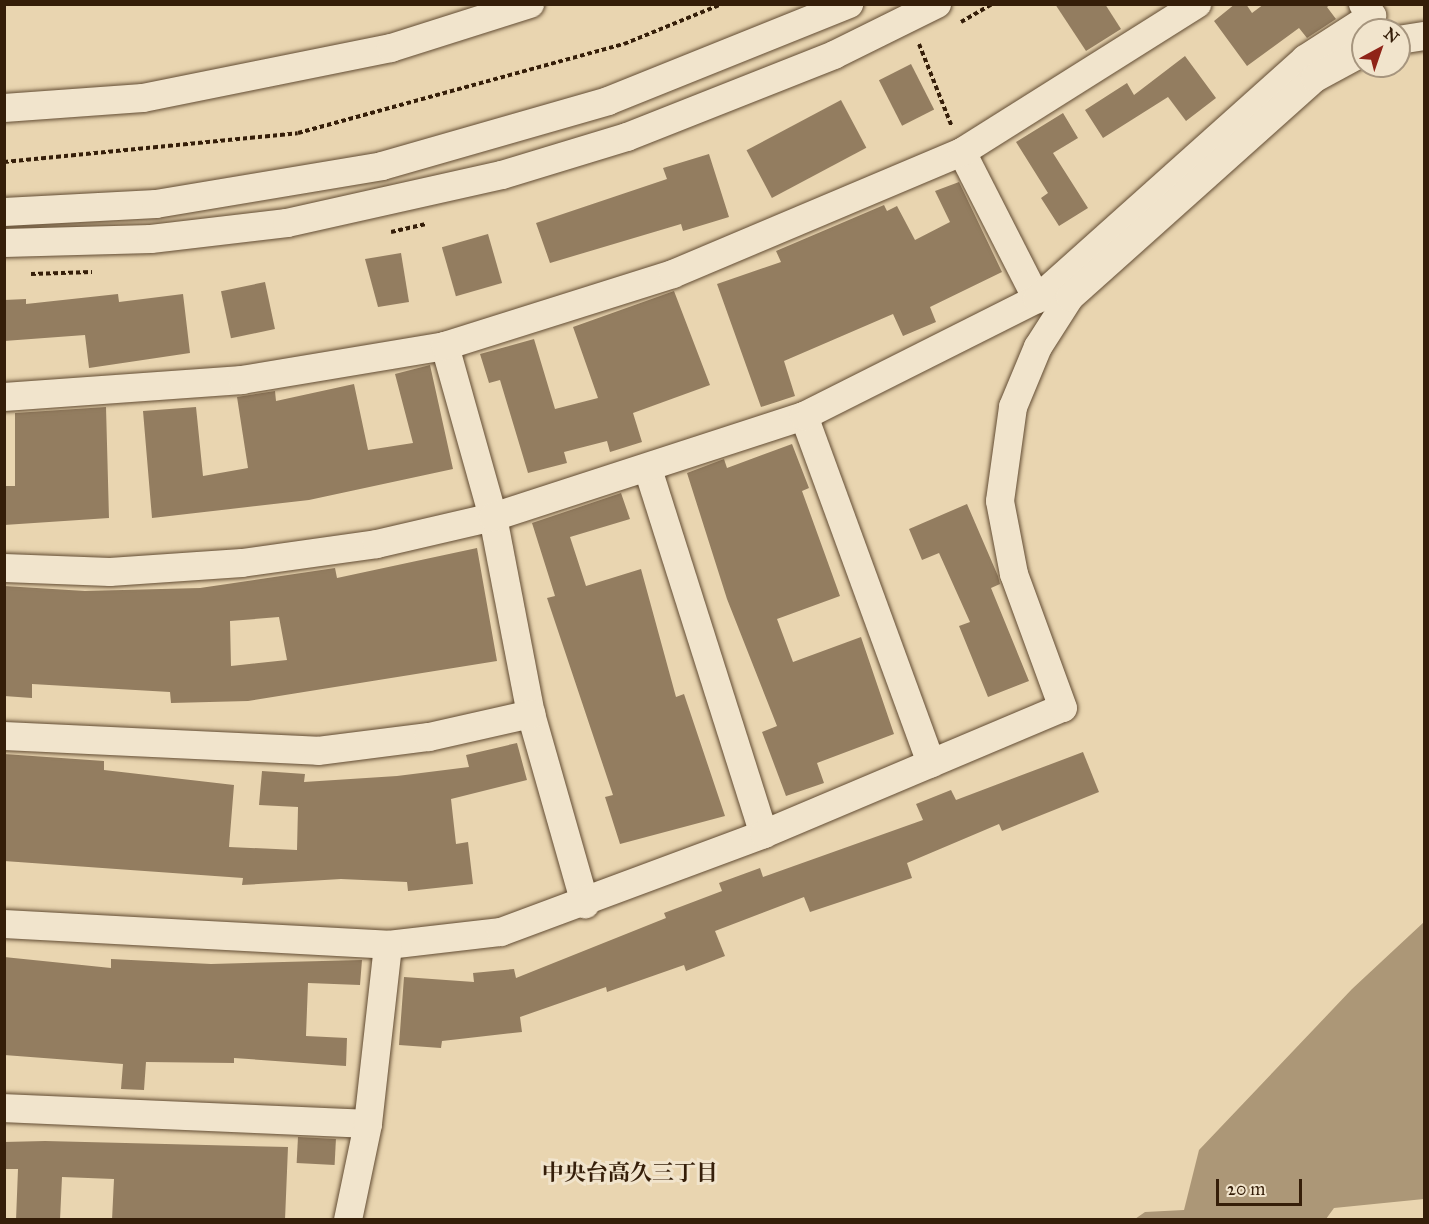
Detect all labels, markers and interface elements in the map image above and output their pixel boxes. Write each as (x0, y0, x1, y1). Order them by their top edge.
north arrow (1351, 18, 1411, 78)
text: N (1380, 24, 1403, 47)
district label: 中央台高久三丁目 (542, 1160, 718, 1186)
scale bar (1219, 1167, 1304, 1205)
text: 20 m (1227, 1178, 1265, 1200)

